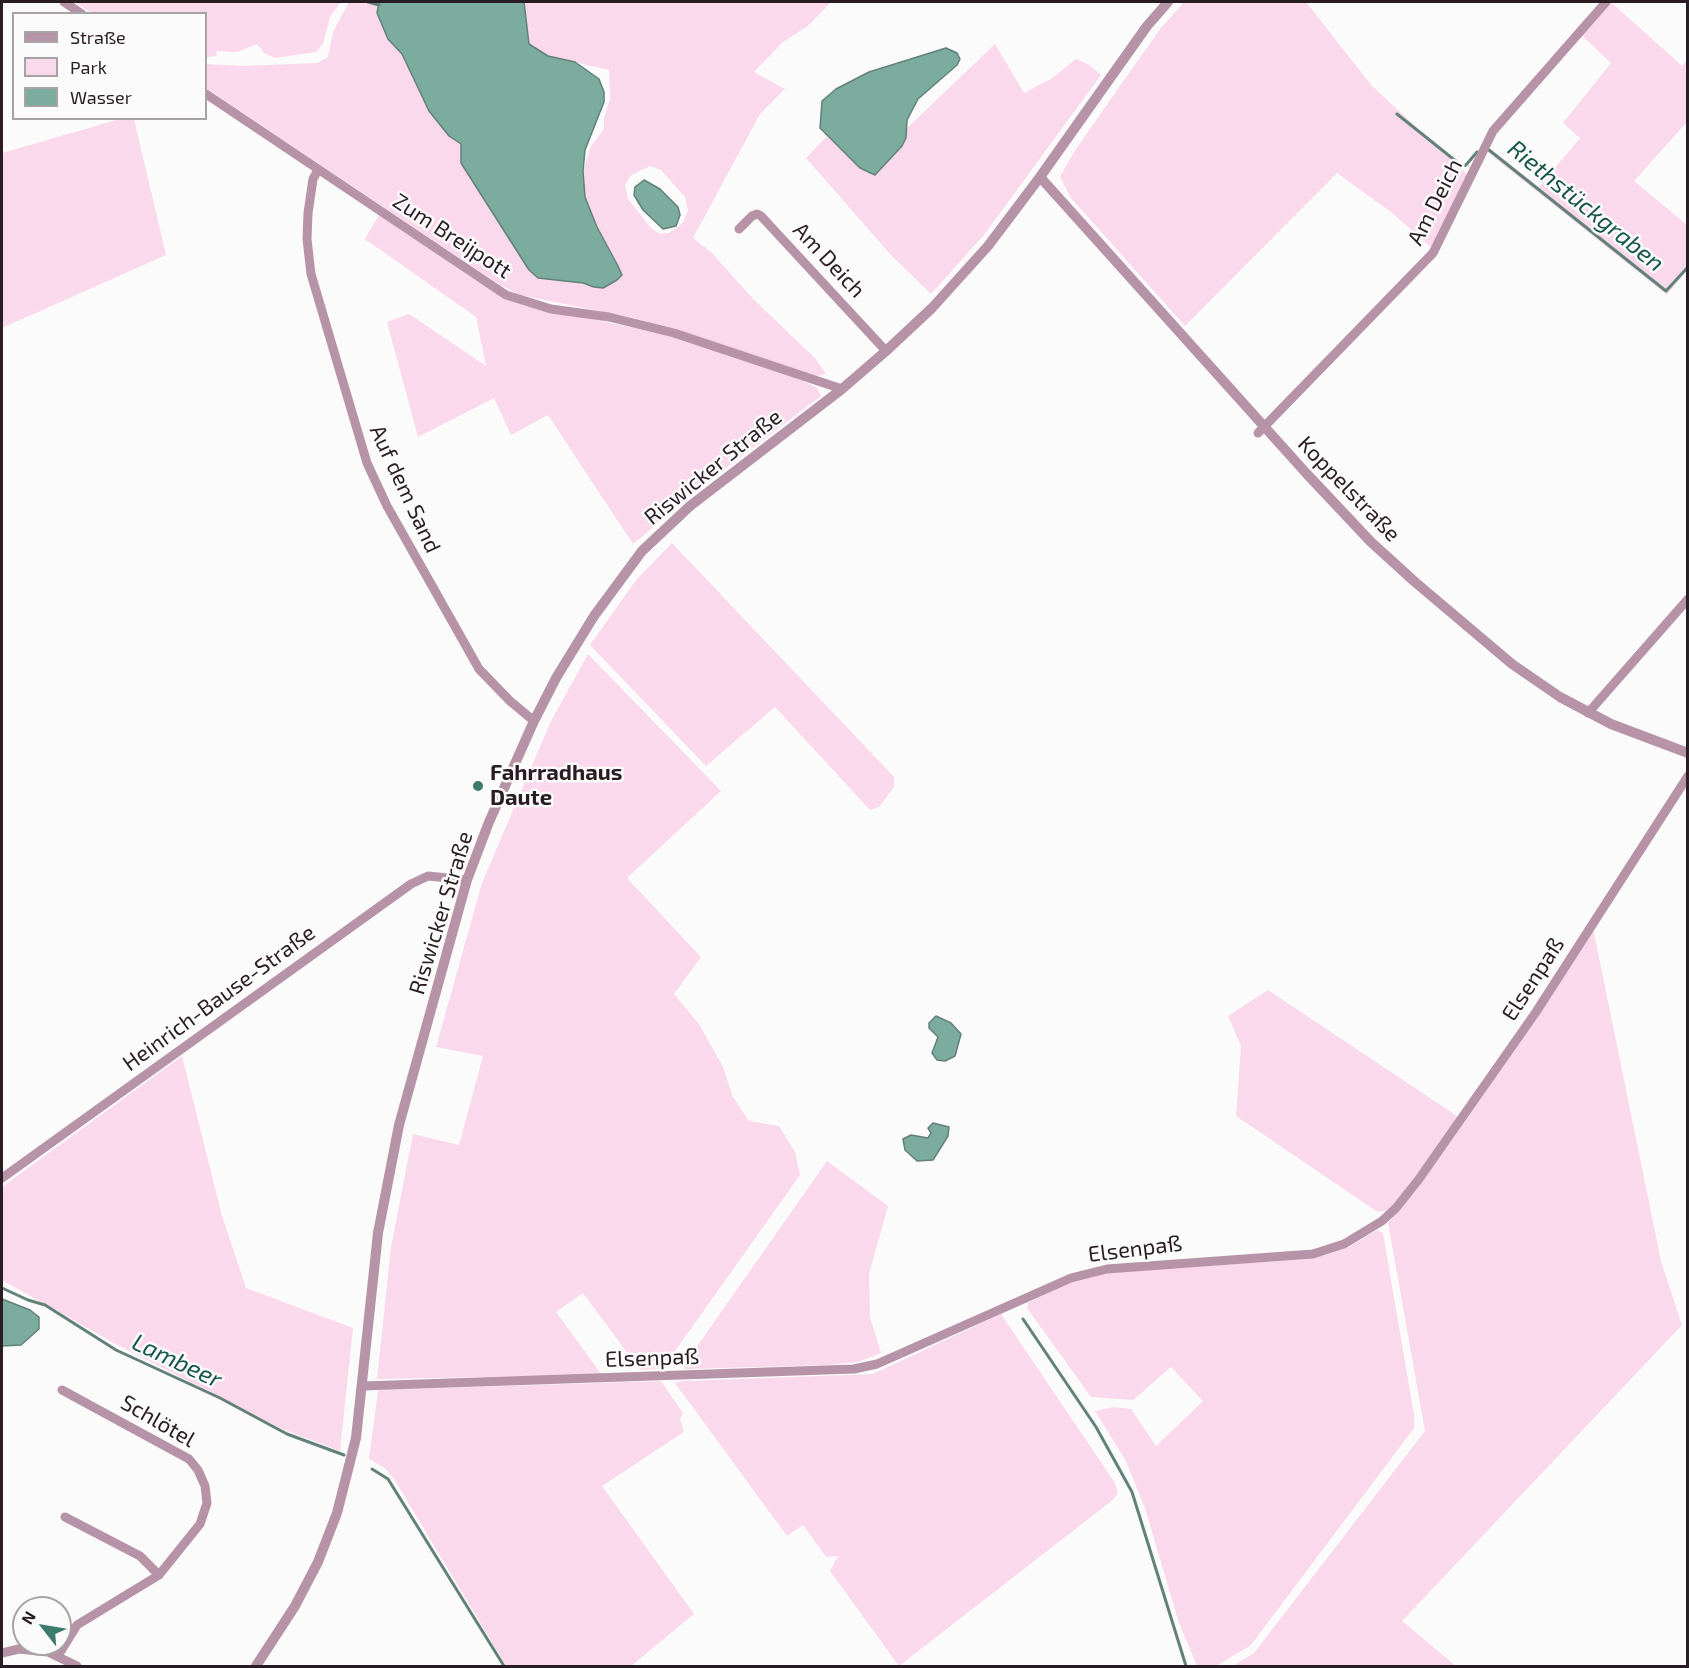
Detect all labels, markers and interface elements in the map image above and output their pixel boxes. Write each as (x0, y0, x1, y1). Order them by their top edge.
legend (12, 12, 207, 120)
text: Straße (70, 26, 126, 48)
text: Park (70, 56, 107, 78)
text: Wasser (70, 86, 132, 108)
water label: Riethstückgraben (1502, 134, 1670, 278)
street label: Am Deich (1402, 154, 1468, 250)
street label: Zum Breijpott (388, 188, 516, 284)
street label: Am Deich (788, 217, 870, 303)
street label: Riswicker Straße (639, 404, 787, 530)
street label: Auf dem Sand (364, 421, 446, 557)
street label: Koppelstraße (1292, 431, 1406, 547)
place label: Fahrradhaus Daute (490, 760, 622, 812)
marker: Fahrradhaus Daute (471, 779, 485, 793)
street label: Riswicker Straße (404, 828, 478, 998)
street label: Heinrich-Bause-Straße (118, 919, 320, 1077)
street label: Elsenpaß (1496, 932, 1570, 1026)
street label: Elsenpaß (1087, 1230, 1183, 1268)
water label: Lambeer (127, 1328, 227, 1394)
street label: Elsenpaß (604, 1343, 700, 1373)
street label: Schlötel (116, 1389, 200, 1453)
north arrow (12, 1596, 72, 1656)
text: N (17, 1608, 39, 1627)

